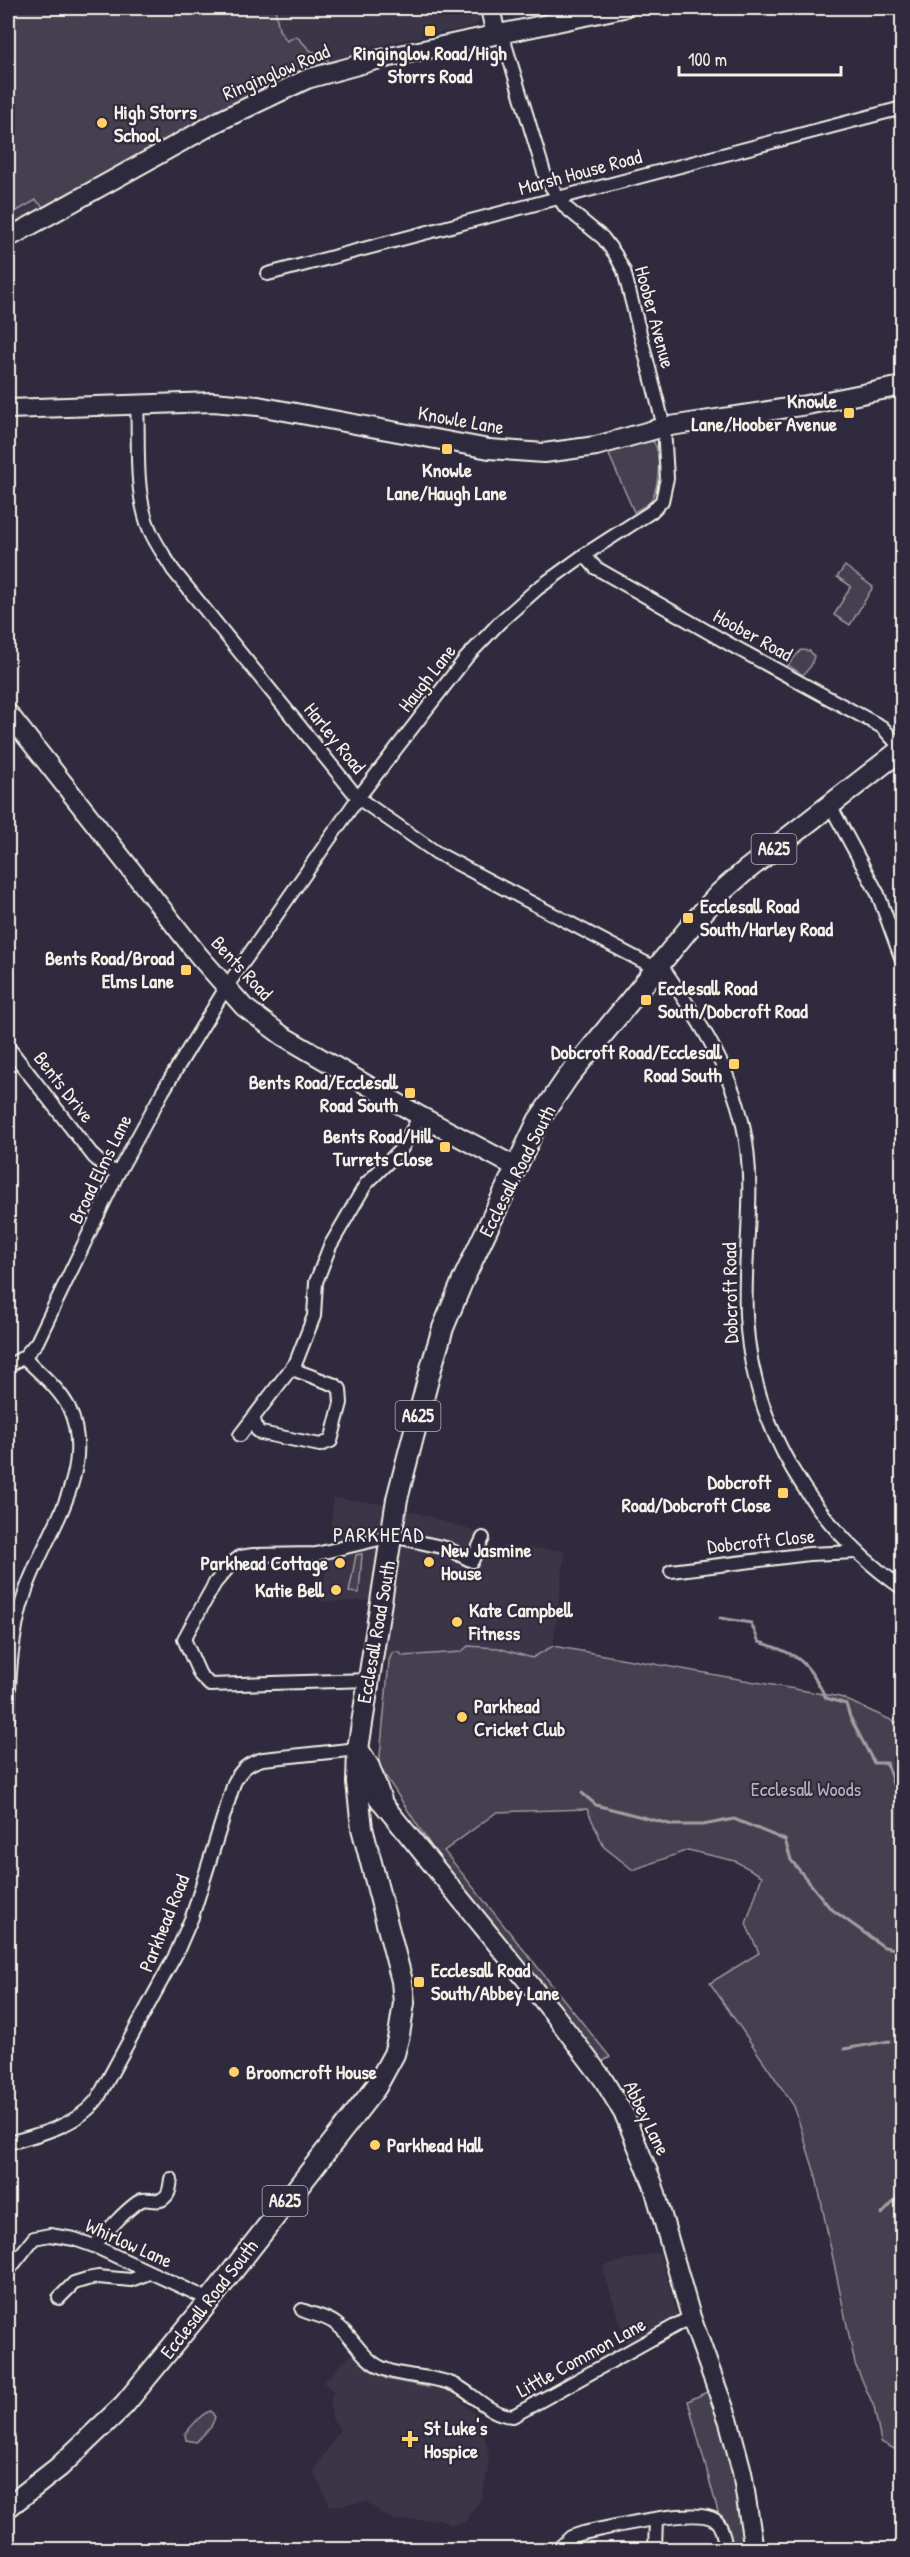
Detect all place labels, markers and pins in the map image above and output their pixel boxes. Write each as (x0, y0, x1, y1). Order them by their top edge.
marker: Ringinglow Road/High Storrs Road (423, 24, 437, 38)
place label: Ringinglow Road/High Storrs Road (353, 39, 507, 89)
place label: High Storrs School (114, 98, 197, 148)
marker: High Storrs School (95, 116, 109, 130)
place label: Knowle Lane/Hoober Avenue (692, 387, 837, 437)
marker: Knowle Lane/Hoober Avenue (842, 406, 856, 420)
marker: Knowle Lane/Haugh Lane (440, 442, 454, 456)
place label: Knowle Lane/Haugh Lane (387, 456, 507, 507)
place label: Ecclesall Road South/Harley Road (700, 892, 833, 943)
marker: Ecclesall Road South/Harley Road (681, 911, 695, 925)
place label: Bents Road/Broad Elms Lane (45, 944, 174, 994)
marker: Bents Road/Broad Elms Lane (179, 963, 193, 977)
place label: Ecclesall Road South/Dobcroft Road (658, 974, 808, 1024)
marker: Ecclesall Road South/Dobcroft Road (639, 993, 653, 1007)
place label: Dobcroft Road/Ecclesall Road South (551, 1038, 723, 1088)
marker: Dobcroft Road/Ecclesall Road South (727, 1057, 741, 1071)
place label: Bents Road/Ecclesall Road South (249, 1068, 399, 1118)
marker: Bents Road/Ecclesall Road South (403, 1086, 417, 1100)
place label: Bents Road/Hill Turrets Close (323, 1122, 434, 1172)
marker: Bents Road/Hill Turrets Close (438, 1140, 452, 1154)
place label: Dobcroft Road/Dobcroft Close (622, 1468, 772, 1518)
marker: Dobcroft Road/Dobcroft Close (776, 1486, 790, 1500)
place label: New Jasmine House (441, 1536, 532, 1586)
place label: Parkhead Cottage (200, 1549, 328, 1577)
marker: New Jasmine House (422, 1555, 436, 1569)
marker: Parkhead Cottage (333, 1556, 347, 1570)
place label: Katie Bell (255, 1576, 325, 1603)
marker: Katie Bell (329, 1583, 343, 1597)
place label: Kate Campbell Fitness (468, 1596, 574, 1646)
marker: Kate Campbell Fitness (450, 1615, 464, 1629)
place label: Parkhead Cricket Club (474, 1692, 565, 1742)
marker: Parkhead Cricket Club (455, 1710, 469, 1724)
place label: Ecclesall Road South/Abbey Lane (431, 1956, 560, 2007)
marker: Ecclesall Road South/Abbey Lane (412, 1975, 426, 1989)
place label: Broomcroft House (246, 2058, 377, 2085)
marker: Broomcroft House (227, 2065, 241, 2079)
place label: Parkhead Hall (387, 2131, 484, 2158)
marker: Parkhead Hall (368, 2138, 382, 2152)
place label: St Luke's Hospice (424, 2414, 488, 2465)
marker: St Luke's Hospice (401, 2430, 419, 2448)

